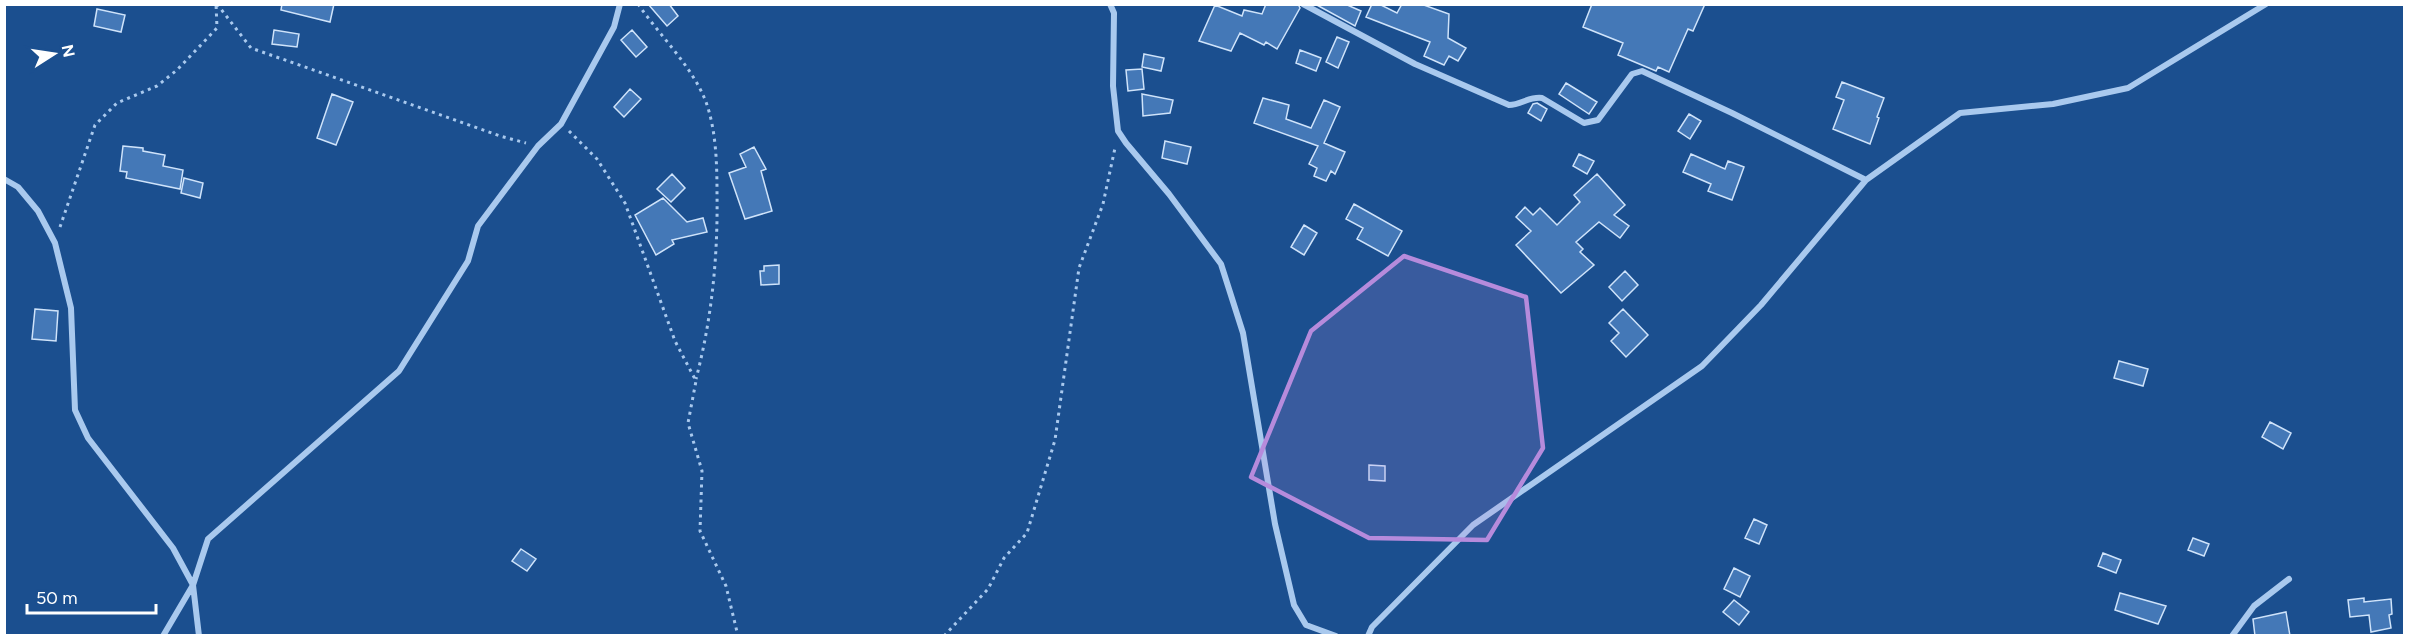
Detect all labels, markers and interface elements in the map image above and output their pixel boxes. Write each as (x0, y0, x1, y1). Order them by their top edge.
north arrow (24, 24, 84, 84)
text: N (58, 43, 79, 59)
scale bar (27, 577, 156, 615)
text: 50 m (36, 587, 78, 609)

